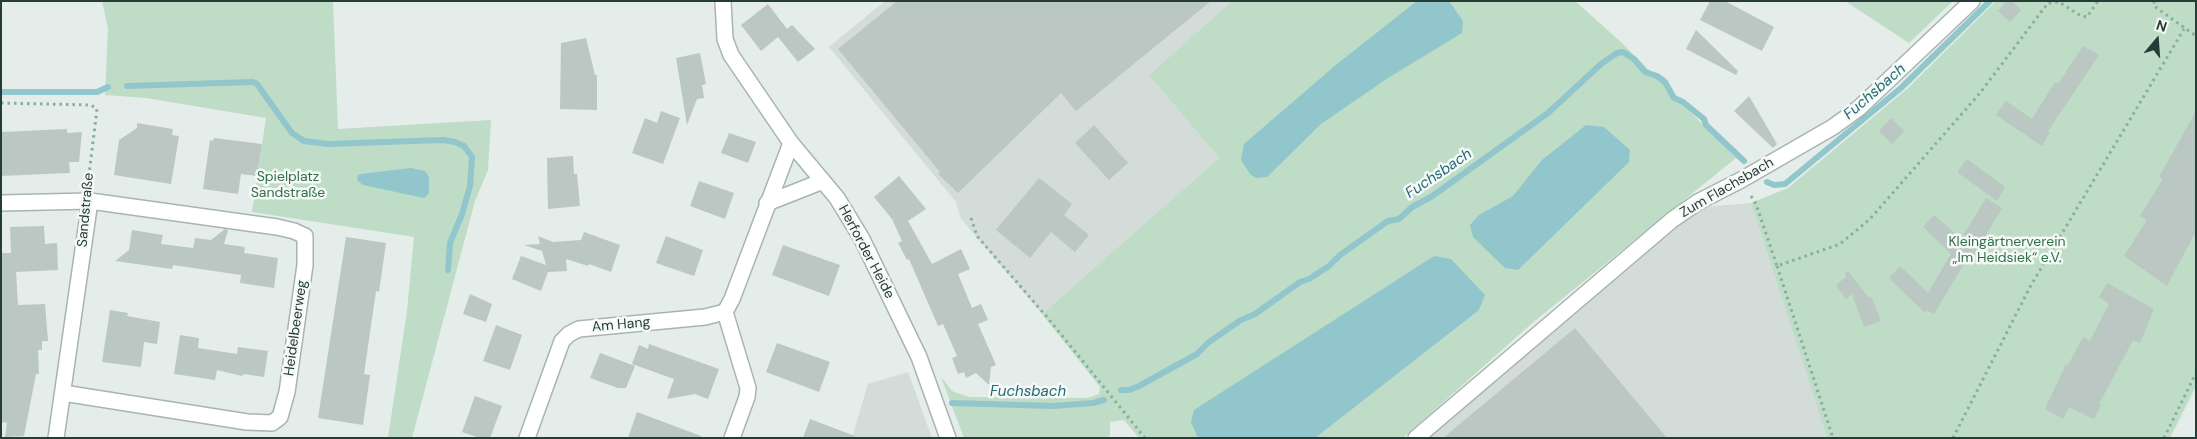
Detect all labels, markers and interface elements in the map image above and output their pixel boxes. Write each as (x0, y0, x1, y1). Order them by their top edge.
north arrow (2132, 15, 2182, 65)
text: N (2154, 16, 2169, 36)
water label: Fuchsbach (1840, 60, 1910, 124)
water label: Fuchsbach (1402, 145, 1476, 203)
street label: Zum Flachsbach (1677, 154, 1777, 222)
park label: Spielplatz Sandstraße (251, 169, 325, 202)
street label: Sandstraße (74, 172, 98, 248)
street label: Herforder Heide (834, 202, 898, 302)
park label: Kleingärtnerverein „Im Heidsiek“ e.V. (1948, 234, 2066, 266)
street label: Heidelbeerweg (281, 279, 311, 377)
street label: Am Hang (591, 314, 651, 336)
water label: Fuchsbach (990, 383, 1066, 401)

